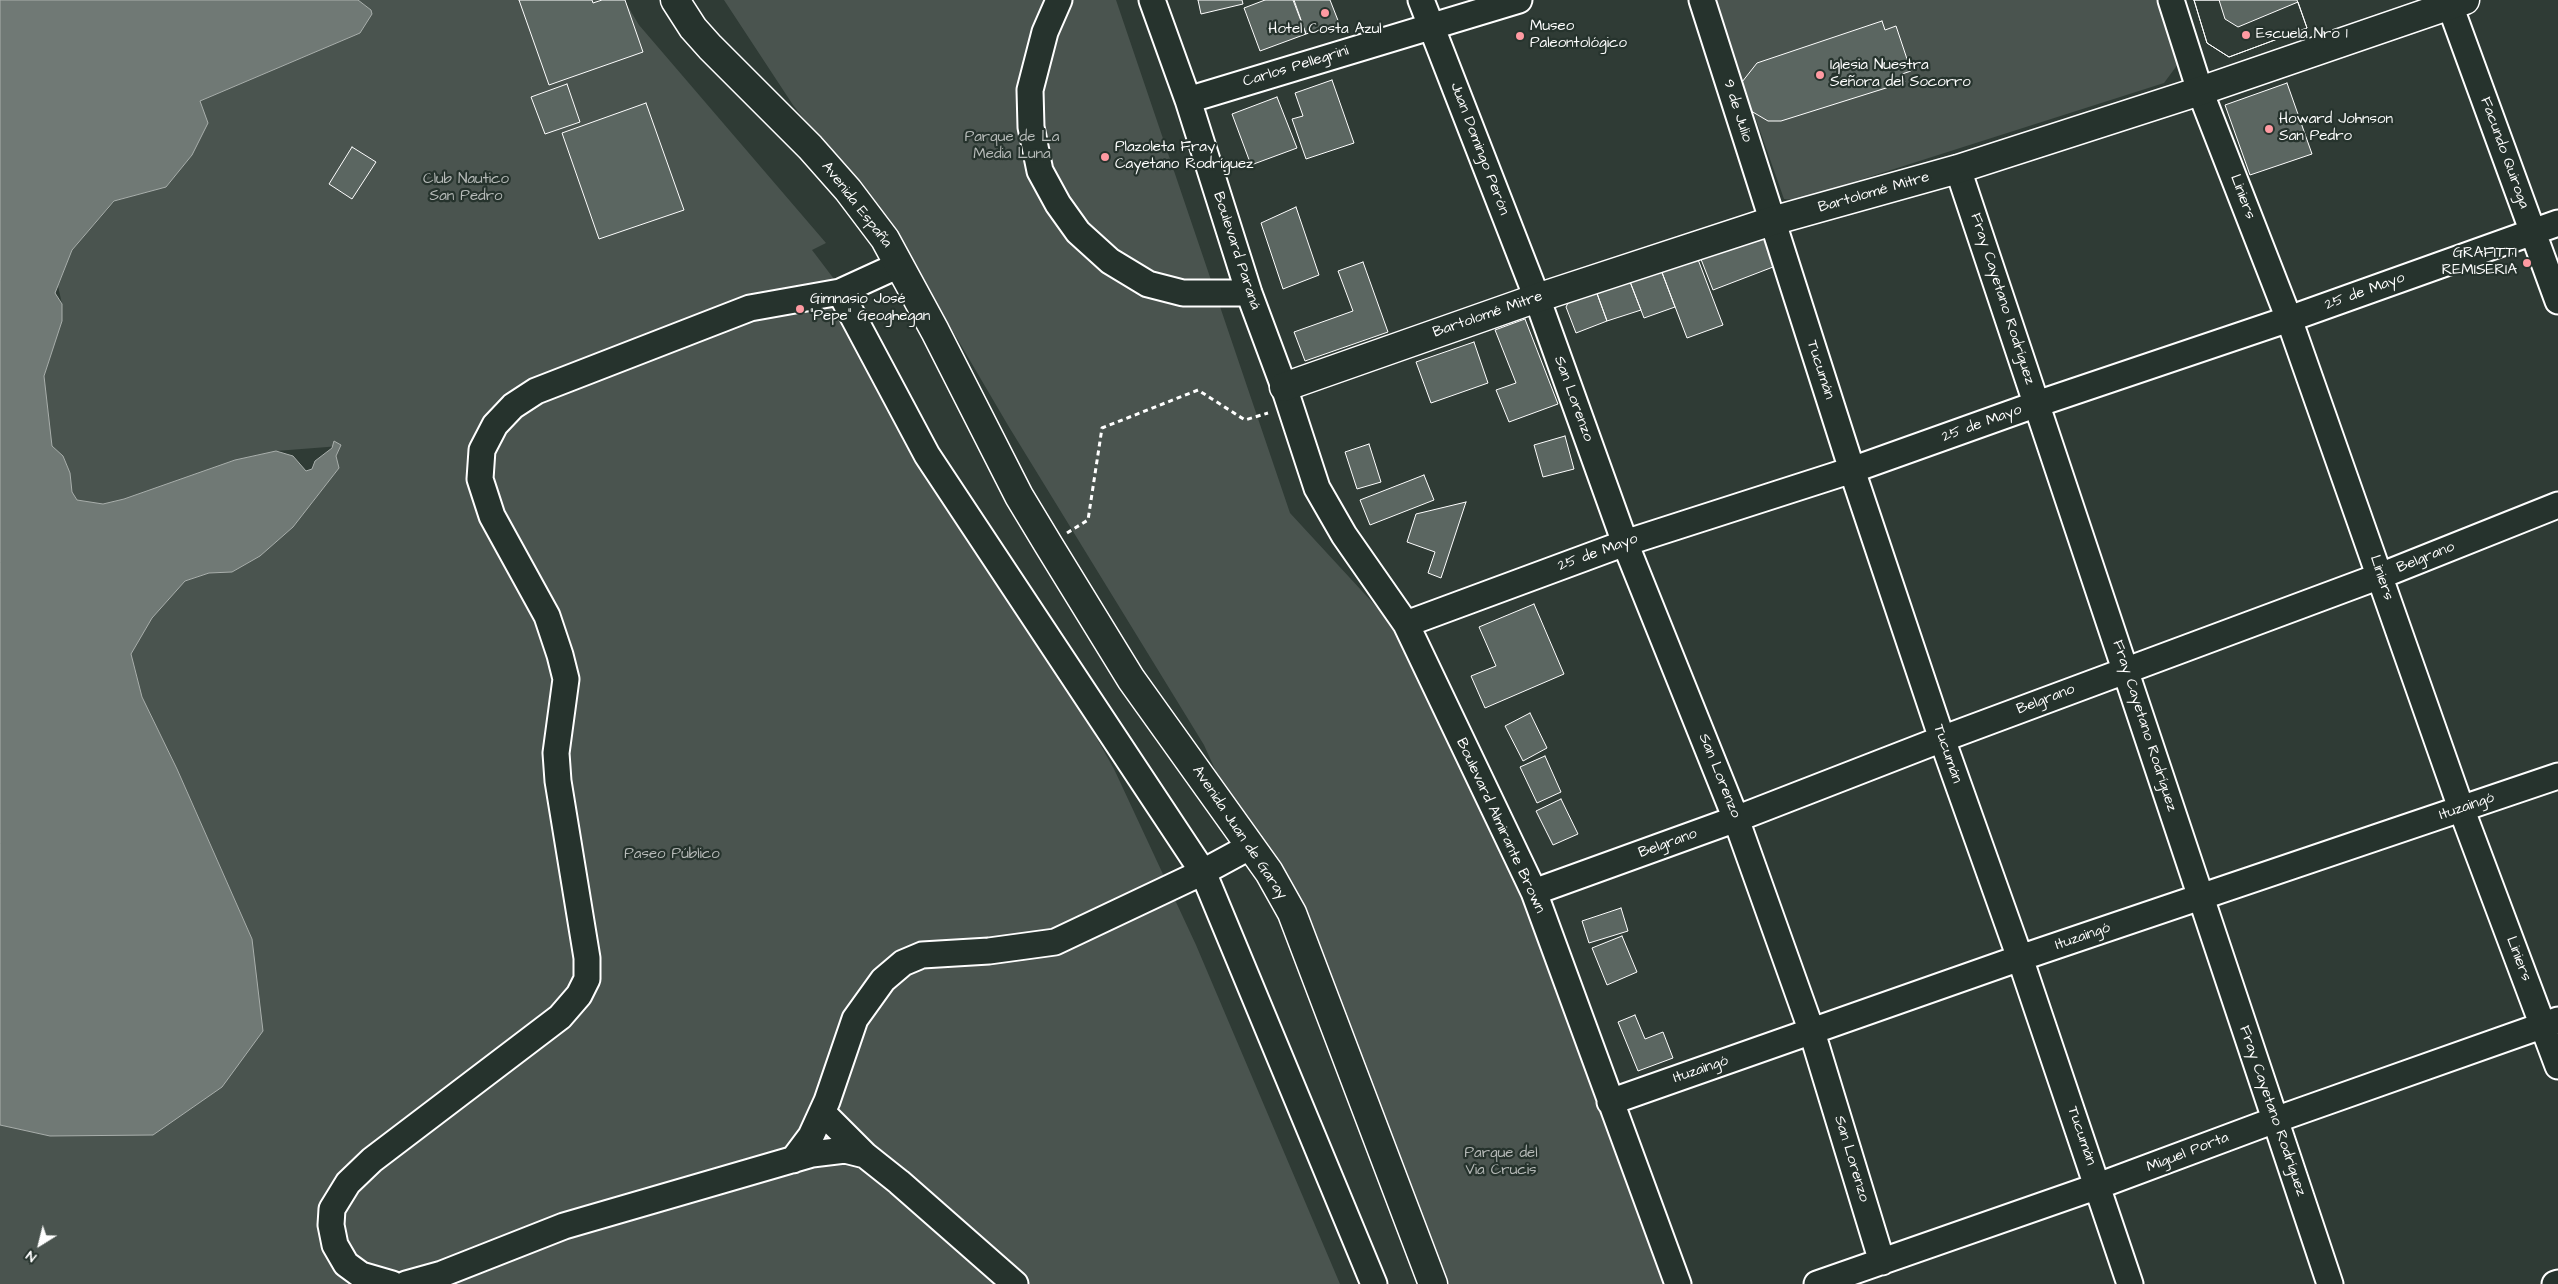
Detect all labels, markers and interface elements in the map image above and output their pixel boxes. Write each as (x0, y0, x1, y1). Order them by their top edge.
marker: Hotel Costa Azul (1319, 7, 1331, 19)
place label: Museo Paleontológico (1530, 18, 1627, 53)
place label: Hotel Costa Azul (1268, 21, 1382, 39)
place label: Escuela Nro 1 (2256, 26, 2348, 44)
marker: Escuela Nro 1 (2240, 29, 2252, 41)
marker: Museo Paleontológico (1514, 30, 1526, 42)
street label: Carlos Pellegrini (1241, 42, 1351, 92)
place label: Iglesia Nuestra Señora del Socorro (1830, 57, 1971, 92)
marker: Iglesia Nuestra Señora del Socorro (1814, 69, 1826, 81)
street label: 9 de Julio (1718, 77, 1756, 145)
street label: Juan Domingo Perón (1445, 80, 1513, 218)
street label: Facundo Quiroga (2475, 95, 2533, 211)
place label: Howard Johnson San Pedro (2279, 111, 2393, 146)
marker: Howard Johnson San Pedro (2263, 123, 2275, 135)
park label: Parque de La Media Luna (965, 129, 1059, 164)
place label: Plazoleta Fray Cayetano Rodríguez (1115, 139, 1254, 174)
marker: Plazoleta Fray Cayetano Rodríguez (1099, 151, 1111, 163)
street label: Avenida España (817, 158, 895, 252)
street label: Bartolomé Mitre (1816, 169, 1932, 217)
park label: Club Nautico San Pedro (423, 171, 509, 206)
street label: Liniers (2225, 172, 2259, 222)
street label: Boulevard Paraná (1208, 190, 1264, 312)
street label: Fray Cayetano Rodríguez (1966, 211, 2038, 387)
place label: GRAFITTI REMISERIA (2442, 245, 2517, 280)
marker: GRAFITTI REMISERIA (2521, 257, 2533, 269)
street label: 25 de Mayo (2323, 269, 2407, 315)
street label: Bartolomé Mitre (1431, 288, 1545, 342)
place label: Gimnasio José "Pepe" Geoghegan (810, 291, 930, 326)
marker: Gimnasio José "Pepe" Geoghegan (794, 303, 806, 315)
street label: Tucumán (1802, 338, 1838, 402)
street label: San Lorenzo (1549, 354, 1597, 444)
street label: 25 de Mayo (1940, 401, 2024, 447)
street label: 25 de Mayo (1556, 530, 1640, 576)
street label: Belgrano (2394, 538, 2458, 578)
street label: Liniers (2365, 553, 2397, 603)
street label: Fray Cayetano Rodríguez (2108, 638, 2180, 814)
street label: Belgrano (2014, 681, 2078, 719)
street label: Tucumán (1929, 722, 1965, 786)
street label: San Lorenzo (1694, 731, 1744, 821)
street label: Boulevard Almirante Brown (1451, 736, 1549, 916)
street label: Avenida Juan de Garay (1188, 763, 1290, 903)
street label: Ituzaingó (2437, 789, 2497, 825)
street label: Belgrano (1636, 825, 1700, 863)
park label: Paseo Público (624, 846, 720, 864)
street label: Ituzaingó (2053, 919, 2113, 955)
street label: Liniers (2501, 934, 2535, 984)
street label: Fray Cayetano Rodríguez (2234, 1023, 2310, 1199)
street label: Ituzaingó (1671, 1052, 1731, 1088)
street label: Tucumán (2063, 1104, 2099, 1168)
street label: San Lorenzo (1829, 1114, 1873, 1204)
street label: Miguel Porta (2144, 1129, 2232, 1177)
park label: Parque del Via Crucis (1464, 1145, 1538, 1180)
north arrow (15, 1219, 65, 1269)
text: N (22, 1245, 41, 1267)

